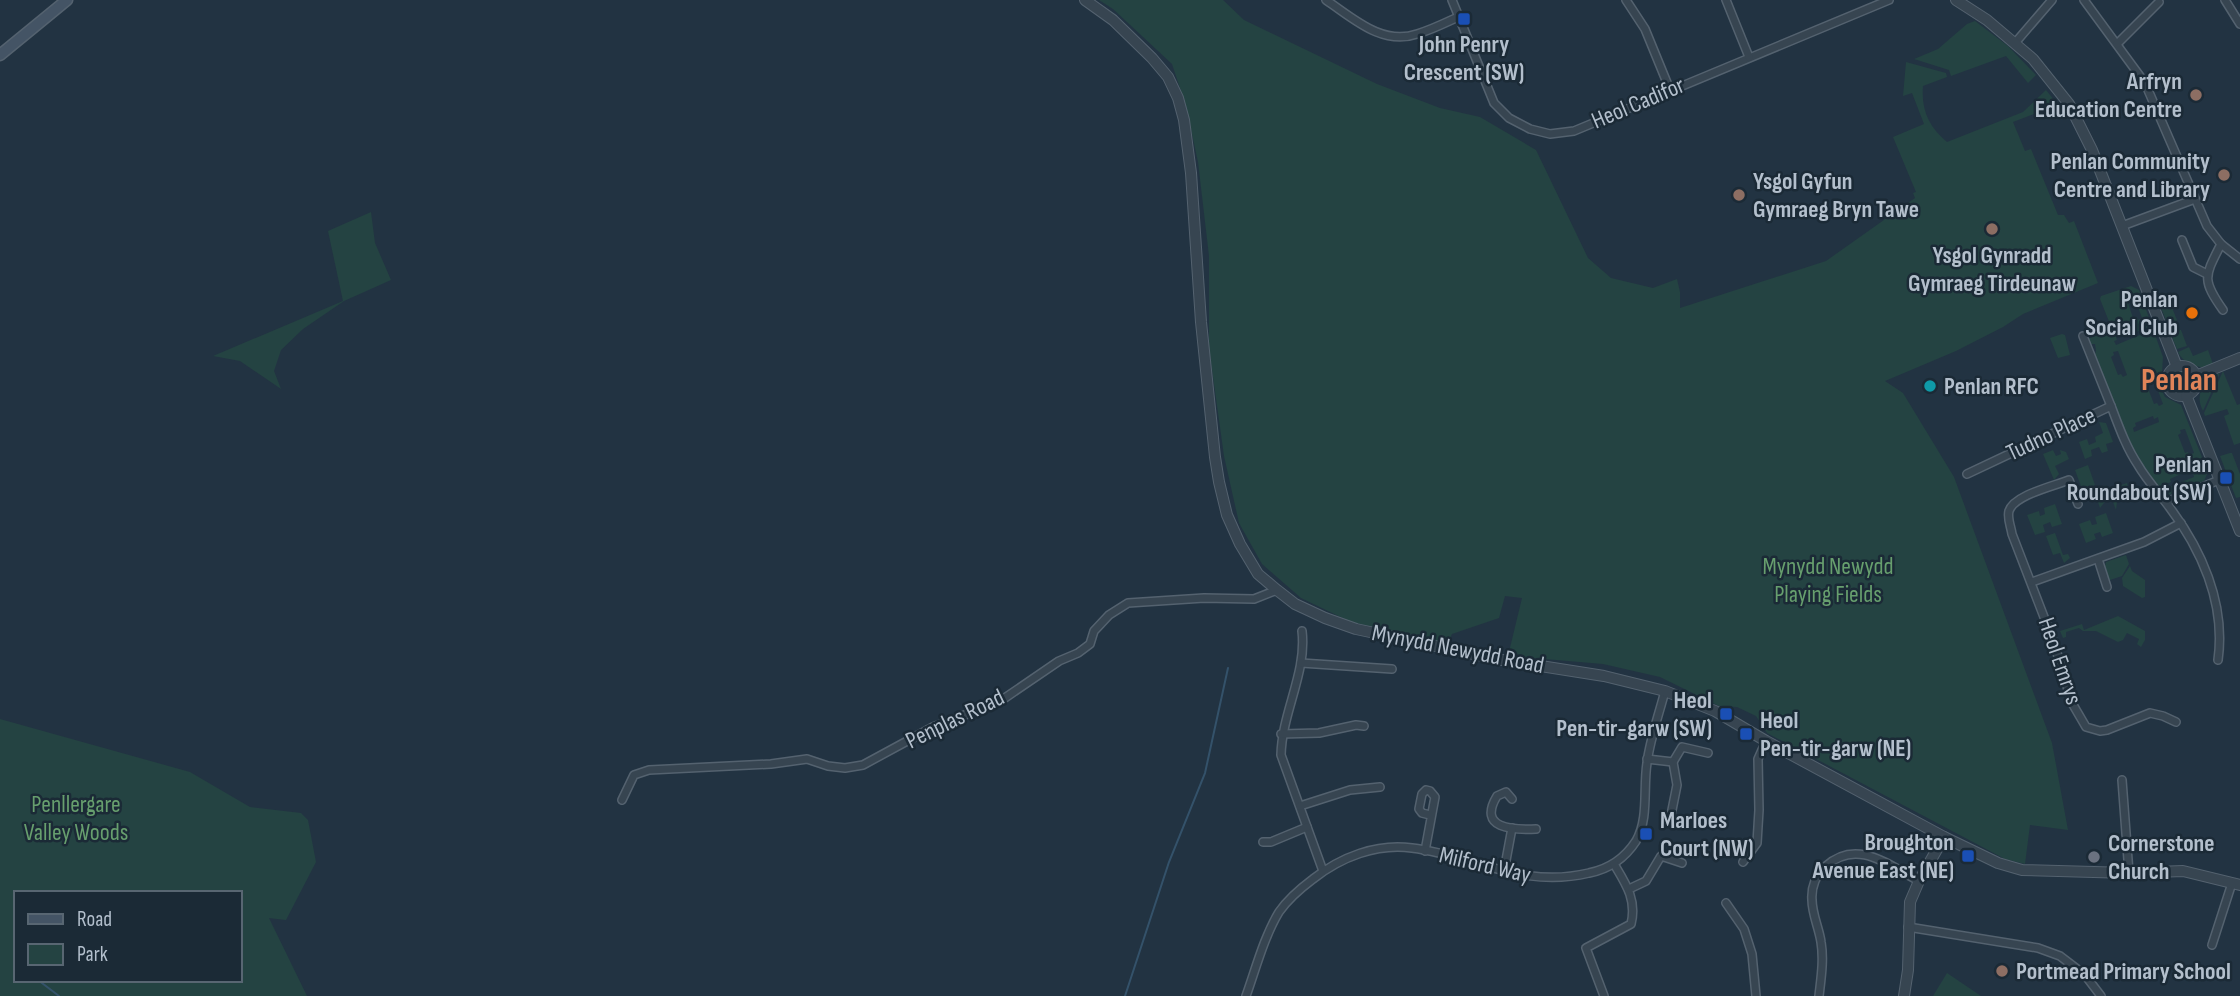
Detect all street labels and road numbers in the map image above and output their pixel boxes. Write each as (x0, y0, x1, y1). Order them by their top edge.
street label: Heol Cadifor (1587, 70, 1689, 136)
street label: Tudno Place (2002, 401, 2100, 467)
street label: Heol Emrys (2032, 614, 2088, 708)
street label: Mynydd Newydd Road (1369, 618, 1547, 680)
street label: Penplas Road (901, 683, 1009, 755)
street label: Milford Way (1436, 840, 1534, 890)

